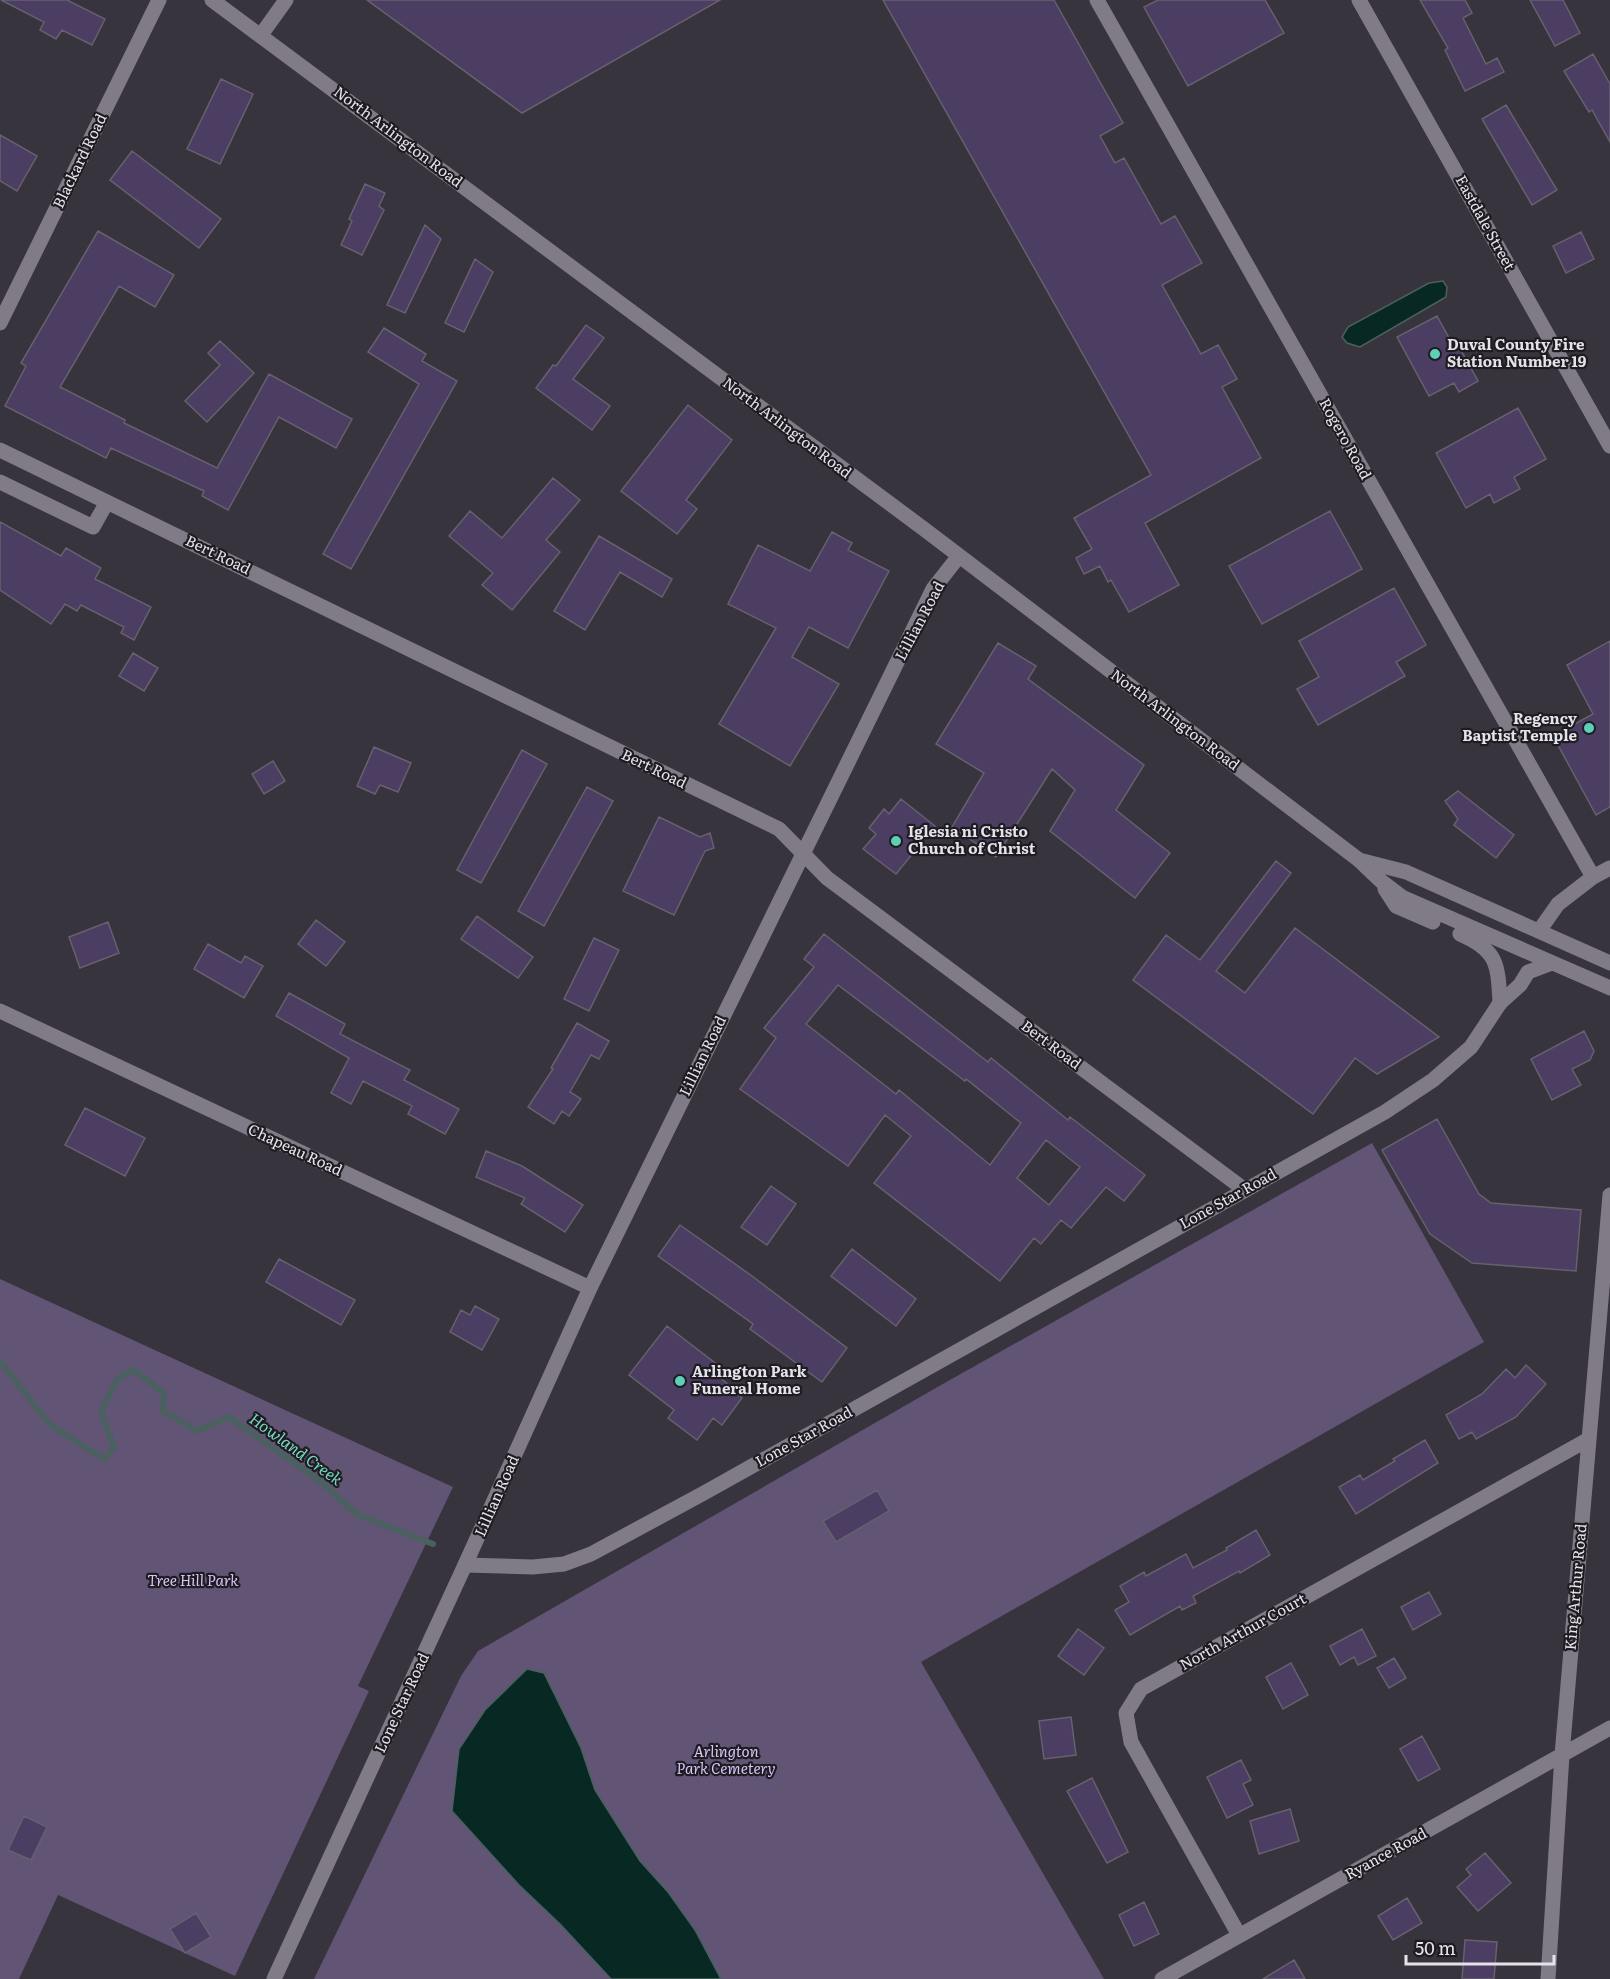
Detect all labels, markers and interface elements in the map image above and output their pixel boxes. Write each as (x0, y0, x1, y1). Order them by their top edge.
street label: North Arlington Road (330, 80, 468, 192)
street label: Blackard Road (46, 109, 112, 212)
street label: Eastdale Street (1451, 170, 1522, 274)
place label: Duval County Fire Station Number 19 (1447, 332, 1587, 372)
marker: Duval County Fire Station Number 19 (1428, 347, 1442, 361)
street label: North Arlington Road (719, 371, 857, 483)
street label: Rogero Road (1314, 393, 1378, 483)
street label: Bert Road (182, 528, 255, 579)
street label: Lillian Road (888, 577, 949, 664)
street label: North Arlington Road (1107, 663, 1245, 775)
place label: Regency Baptist Temple (1462, 706, 1578, 746)
marker: Regency Baptist Temple (1582, 721, 1596, 735)
street label: Bert Road (618, 742, 691, 793)
place label: Iglesia ni Cristo Church of Christ (908, 819, 1036, 859)
marker: Iglesia ni Cristo Church of Christ (889, 834, 903, 848)
street label: Lillian Road (672, 1011, 731, 1099)
street label: Bert Road (1017, 1014, 1087, 1074)
street label: Chapeau Road (245, 1117, 347, 1181)
street label: Lone Star Road (1174, 1161, 1280, 1234)
place label: Arlington Park Funeral Home (692, 1359, 808, 1399)
marker: Arlington Park Funeral Home (673, 1374, 687, 1388)
street label: Lone Star Road (750, 1399, 856, 1472)
water label: Howland Creek (245, 1406, 348, 1490)
street label: Lillian Road (467, 1451, 524, 1540)
street label: King Arthur Road (1558, 1523, 1591, 1651)
park label: Tree Hill Park (147, 1568, 239, 1591)
street label: North Arthur Court (1175, 1586, 1310, 1675)
street label: Lone Star Road (367, 1649, 434, 1756)
park label: Arlington Park Cemetery (676, 1739, 776, 1779)
street label: Ryance Road (1340, 1821, 1430, 1885)
scale bar (1406, 1928, 1554, 1966)
text: 50 m (1415, 1934, 1456, 1961)

